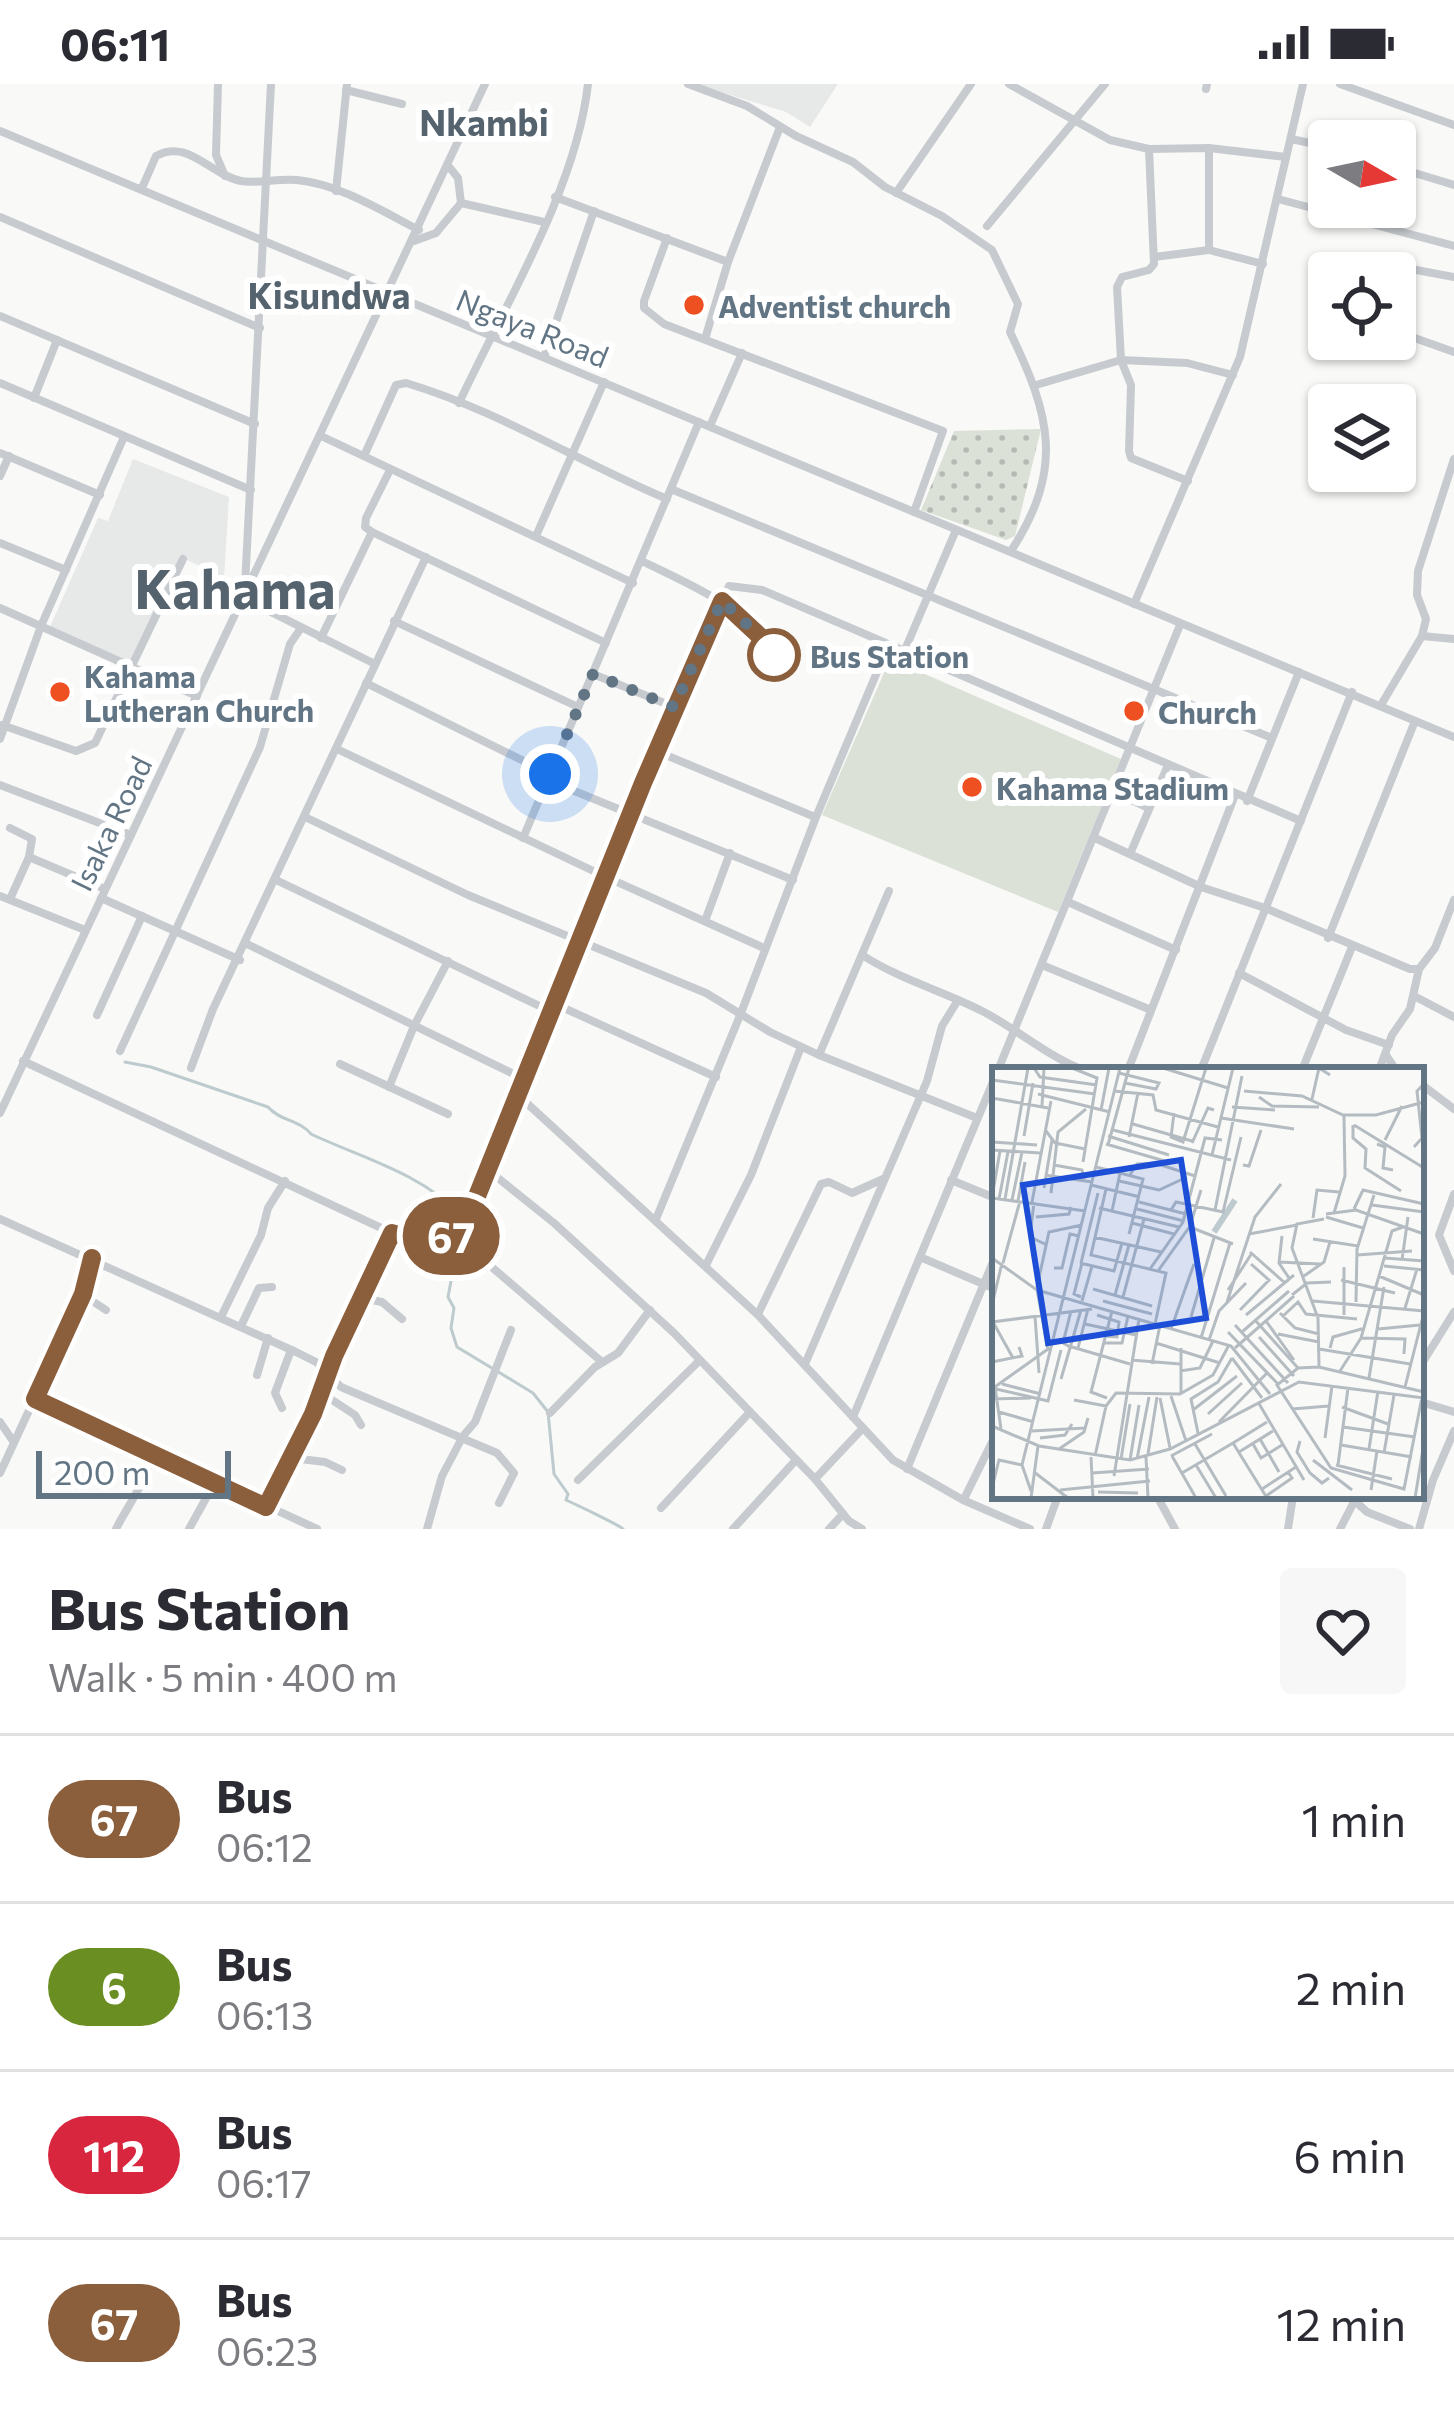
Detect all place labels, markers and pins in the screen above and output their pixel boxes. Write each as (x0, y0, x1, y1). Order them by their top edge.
place label: Adventist church (718, 287, 951, 324)
marker: Adventist church (681, 292, 707, 318)
marker: Bus Station (749, 630, 799, 680)
place label: Bus Station (810, 637, 969, 674)
place label: Kahama Lutheran Church (84, 657, 314, 728)
marker: Kahama Lutheran Church (47, 679, 73, 705)
place label: Church (1158, 693, 1257, 730)
marker: Church (1121, 698, 1147, 724)
place label: Kahama Stadium (996, 769, 1229, 806)
marker: Kahama Stadium (959, 774, 985, 800)

